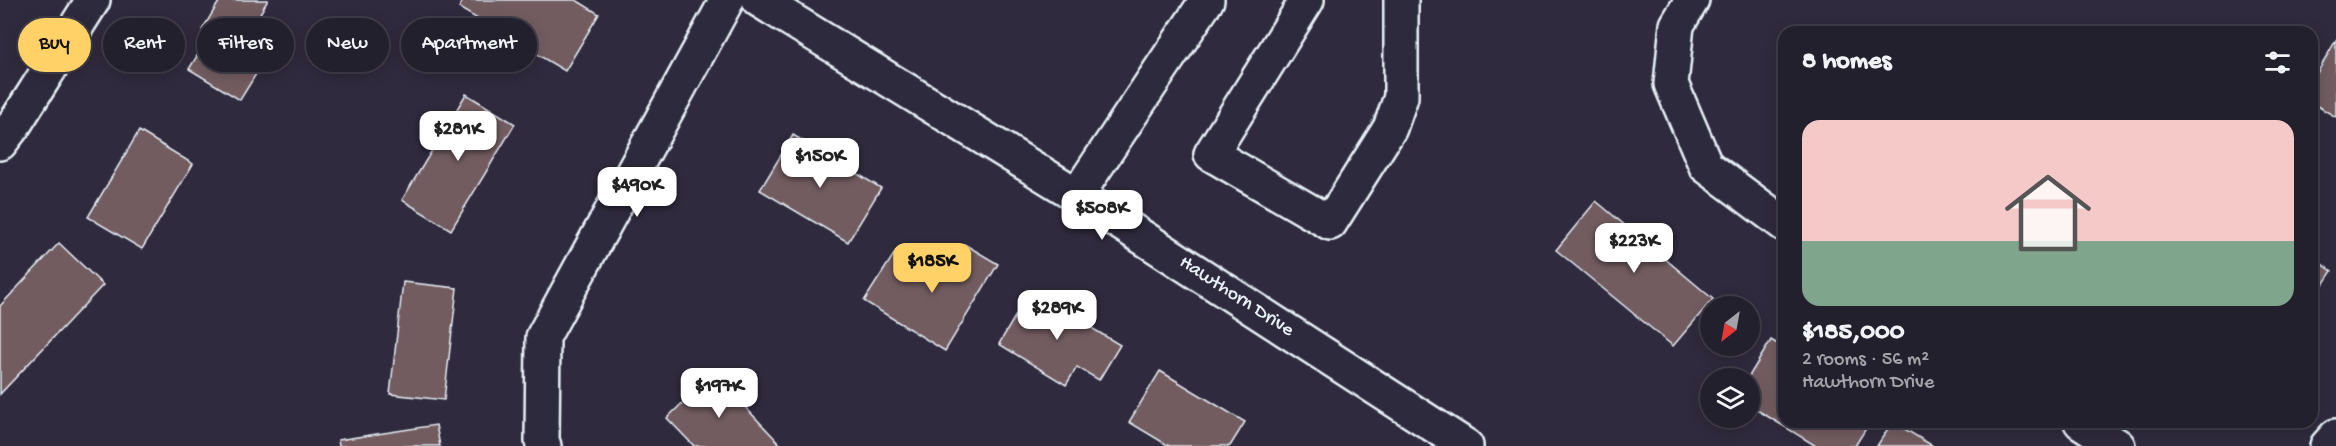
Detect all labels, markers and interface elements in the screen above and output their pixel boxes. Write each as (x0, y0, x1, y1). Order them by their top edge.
chip: Buy (18, 18, 91, 72)
chip: Rent (103, 18, 185, 72)
chip: Filters (197, 18, 294, 72)
chip: New (306, 18, 389, 72)
chip: Apartment (401, 18, 537, 72)
icon: filters (2261, 46, 2294, 79)
text: 8 homes (1802, 47, 1891, 78)
pin: $281K (416, 111, 500, 162)
text: $281K (434, 119, 482, 142)
pin: $150K (778, 138, 862, 189)
text: $150K (795, 146, 845, 169)
icon: home (1994, 159, 2102, 267)
pin: $490K (595, 167, 679, 218)
text: $490K (612, 175, 662, 198)
pin: $508K (1060, 190, 1144, 241)
text: $508K (1076, 198, 1128, 221)
pin: $223K (1592, 223, 1676, 274)
text: $223K (1609, 231, 1659, 254)
pin: $185K (890, 243, 974, 294)
text: $185K (907, 251, 957, 274)
street label: Hawthorn Drive (1174, 251, 1298, 343)
pin: $289K (1015, 290, 1099, 341)
north arrow (1700, 296, 1760, 356)
map controls (1700, 296, 1760, 428)
text: $289K (1032, 298, 1082, 321)
text: $185,000 (1802, 318, 1905, 349)
text: 2 rooms · 56 m² (1802, 349, 1929, 372)
pin: $197K (677, 368, 761, 419)
button: layers (1700, 368, 1760, 428)
text: Hawthorn Drive (1802, 372, 1934, 395)
text: $197K (695, 376, 743, 399)

